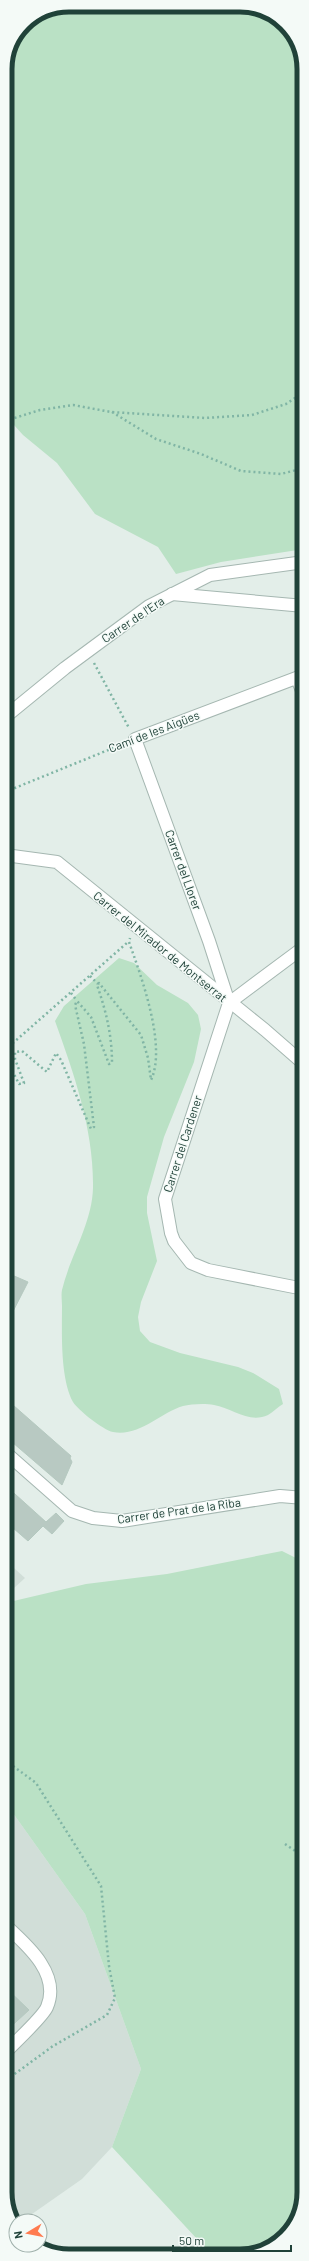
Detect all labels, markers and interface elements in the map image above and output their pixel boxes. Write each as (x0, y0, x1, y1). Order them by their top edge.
street label: Carrer de l'Era (98, 593, 166, 645)
street label: Camí de les Aigües (106, 707, 201, 755)
street label: Carrer del Llorer (163, 828, 205, 912)
street label: Carrer del Mirador de Montserrat (91, 888, 230, 1004)
street label: Carrer del Cardener (160, 1093, 205, 1194)
street label: Carrer de Prat de la Riba (116, 1494, 242, 1526)
north arrow (8, 2213, 48, 2253)
scale bar (173, 2227, 291, 2253)
text: N (11, 2230, 25, 2240)
text: 50 m (179, 2233, 204, 2247)

